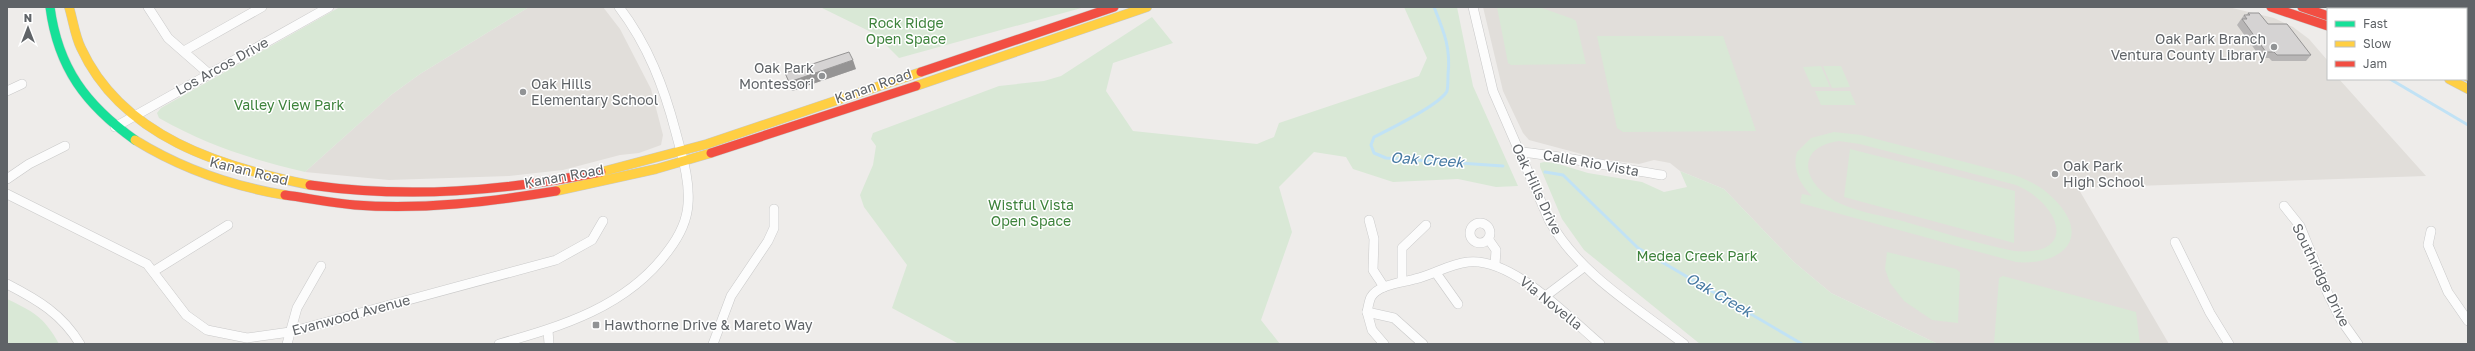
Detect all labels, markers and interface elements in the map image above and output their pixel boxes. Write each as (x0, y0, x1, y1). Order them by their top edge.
north arrow (8, 8, 48, 48)
legend (2327, 8, 2467, 80)
text: N (24, 11, 32, 24)
park label: Rock Ridge Open Space (866, 14, 946, 47)
text: Fast (2363, 16, 2388, 31)
place label: Oak Park Branch Ventura County Library (2111, 30, 2266, 63)
street label: Los Arcos Drive (172, 33, 271, 98)
text: Slow (2363, 36, 2391, 51)
marker: Oak Park Branch Ventura County Library (2269, 42, 2279, 52)
text: Jam (2363, 56, 2387, 71)
place label: Oak Park Montessori (739, 59, 814, 92)
street label: Kanan Road (832, 64, 914, 107)
marker: Oak Park Montessori (817, 71, 827, 81)
place label: Oak Hills Elementary School (531, 75, 658, 108)
marker: Oak Hills Elementary School (518, 87, 528, 97)
park label: Valley View Park (234, 96, 344, 113)
street label: Oak Hills Drive (1509, 140, 1566, 237)
street label: Calle Rio Vista (1542, 146, 1640, 179)
water label: Oak Creek (1390, 147, 1466, 171)
street label: Kanan Road (208, 153, 290, 188)
place label: Oak Park High School (2063, 157, 2145, 190)
street label: Kanan Road (523, 160, 605, 191)
marker: Oak Park High School (2050, 169, 2060, 179)
park label: Wistful Vista Open Space (988, 196, 1074, 229)
street label: Southridge Drive (2289, 220, 2354, 329)
park label: Medea Creek Park (1636, 247, 1758, 264)
water label: Oak Creek (1683, 268, 1757, 321)
street label: Via Novella (1516, 272, 1586, 333)
street label: Evanwood Avenue (290, 291, 412, 338)
place label: Hawthorne Drive & Mareto Way (604, 316, 813, 333)
marker: Hawthorne Drive & Mareto Way (591, 320, 601, 330)

